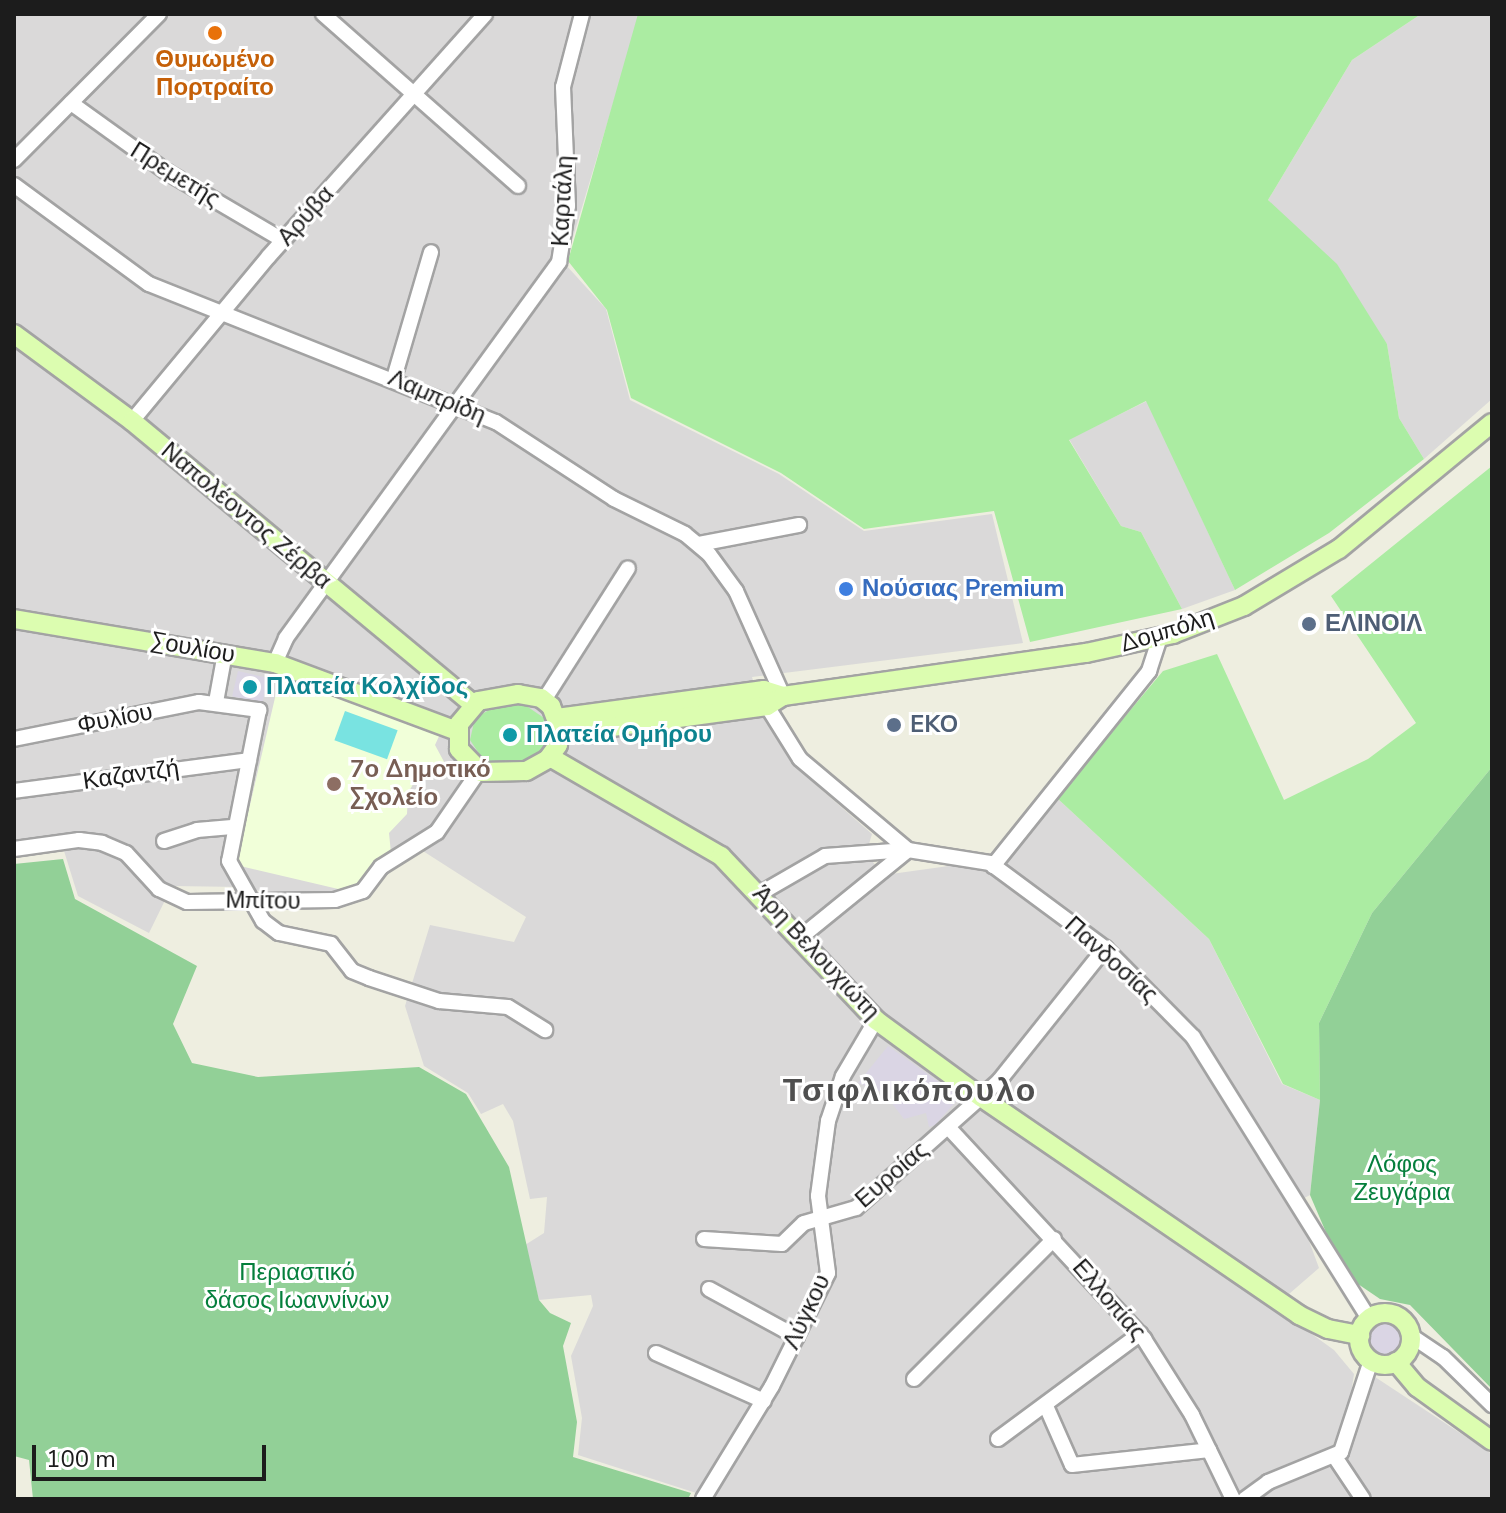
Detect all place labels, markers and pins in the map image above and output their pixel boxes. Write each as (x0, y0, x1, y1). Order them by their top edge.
marker: Θυμωμένο Πορτραίτο (206, 24, 224, 42)
place label: Θυμωμένο Πορτραίτο (155, 46, 275, 102)
place label: Νούσιας Premium (862, 575, 1065, 603)
marker: Νούσιας Premium (837, 580, 855, 598)
place label: ΕΛΙΝΟΙΛ (1325, 610, 1422, 638)
marker: ΕΛΙΝΟΙΛ (1300, 615, 1318, 633)
place label: Πλατεία Κολχίδος (266, 673, 468, 701)
marker: Πλατεία Κολχίδος (241, 678, 259, 696)
place label: EKO (910, 711, 958, 739)
marker: EKO (885, 716, 903, 734)
place label: Πλατεία Ομήρου (526, 721, 712, 749)
marker: Πλατεία Ομήρου (501, 726, 519, 744)
place label: 7ο Δημοτικό Σχολείο (350, 756, 491, 812)
marker: 7ο Δημοτικό Σχολείο (325, 775, 343, 793)

